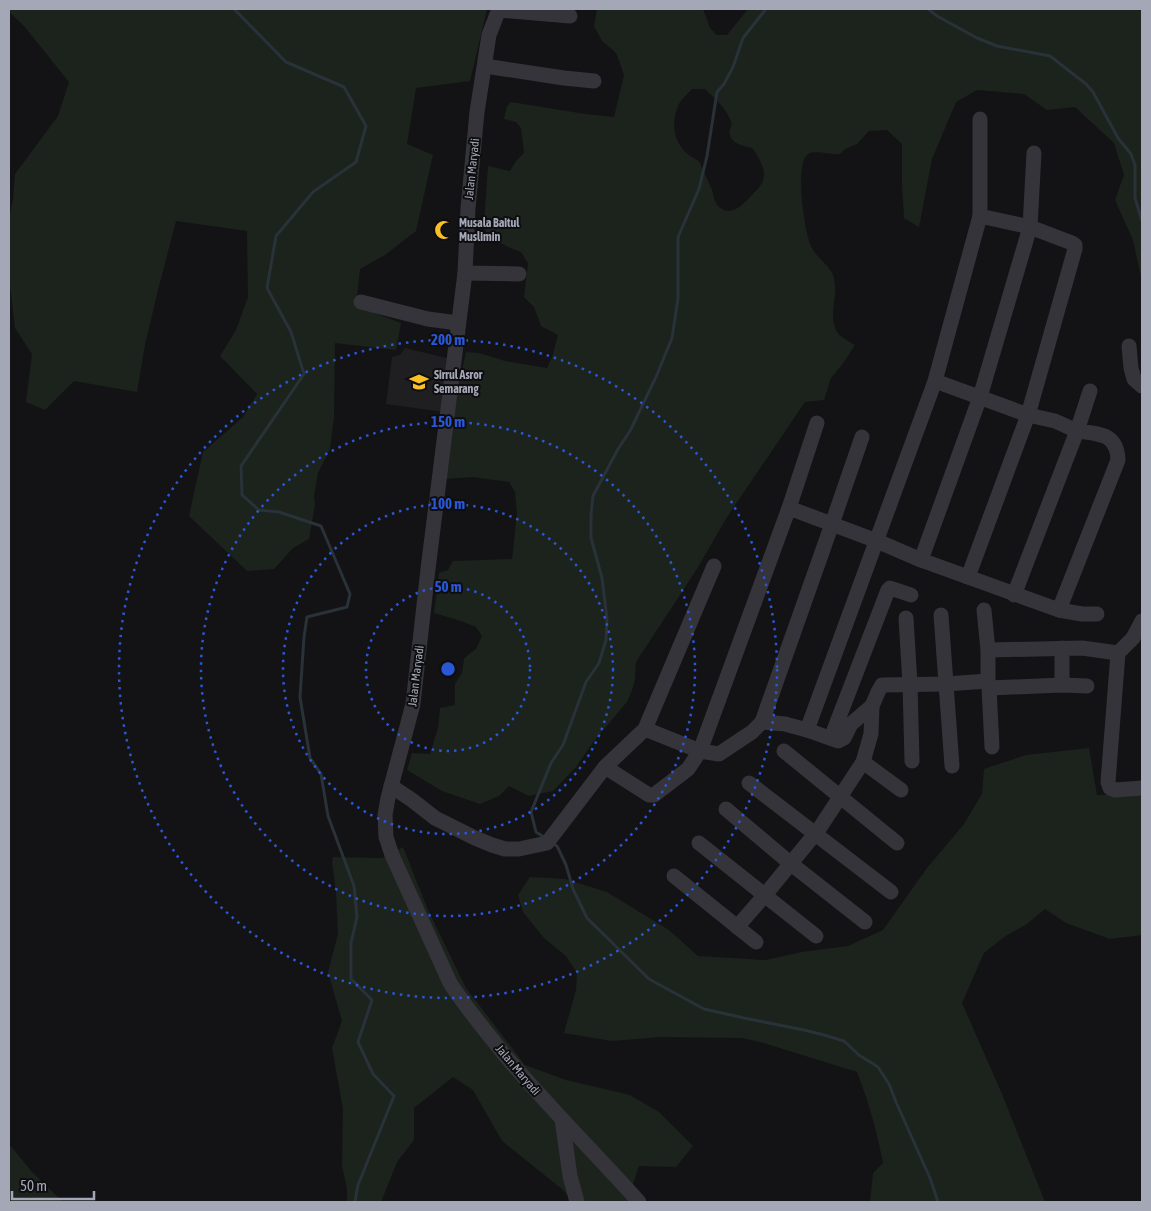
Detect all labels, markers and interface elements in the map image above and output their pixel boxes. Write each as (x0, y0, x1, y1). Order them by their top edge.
street label: Jalan Maryadi (462, 138, 482, 200)
place label: Musala Baitul Muslimin (459, 216, 520, 244)
mosque icon: Musala Baitul Muslimin (433, 219, 455, 241)
text: 200 m (431, 331, 465, 348)
place label: Sirrul Asror Semarang (434, 368, 483, 396)
school or university icon: Sirrul Asror Semarang (408, 371, 430, 393)
text: 150 m (431, 413, 465, 430)
text: 100 m (431, 495, 465, 512)
text: 50 m (435, 578, 462, 595)
street label: Jalan Maryadi (405, 645, 427, 707)
centre of rings (439, 660, 457, 678)
street label: Jalan Maryadi (493, 1042, 543, 1098)
scale bar (12, 1168, 95, 1200)
text: 50 m (20, 1177, 47, 1194)

